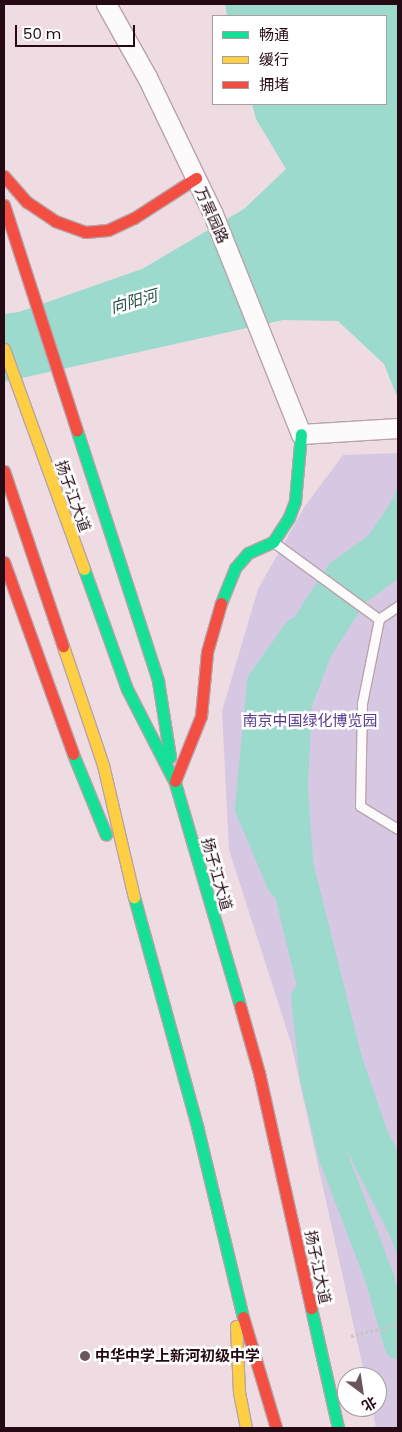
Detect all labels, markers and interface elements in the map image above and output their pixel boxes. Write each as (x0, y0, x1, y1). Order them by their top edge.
scale bar (18, 15, 138, 47)
legend (212, 15, 387, 105)
text: 50 m (23, 23, 61, 44)
text: 畅通 (259, 24, 289, 45)
text: 缓行 (259, 49, 289, 70)
text: 拥堵 (259, 74, 289, 95)
street label: 万景园路 (192, 184, 232, 246)
water label: 向阳河 (108, 286, 160, 318)
street label: 扬子江大道 (52, 458, 94, 534)
park label: 南京中国绿化博览园 (243, 712, 377, 730)
street label: 扬子江大道 (198, 835, 236, 913)
street label: 扬子江大道 (301, 1228, 335, 1306)
place label: 中华中学上新河初级中学 (95, 1347, 260, 1365)
marker: 中华中学上新河初级中学 (79, 1350, 91, 1362)
north arrow (337, 1367, 387, 1417)
text: 北 (358, 1392, 380, 1416)

